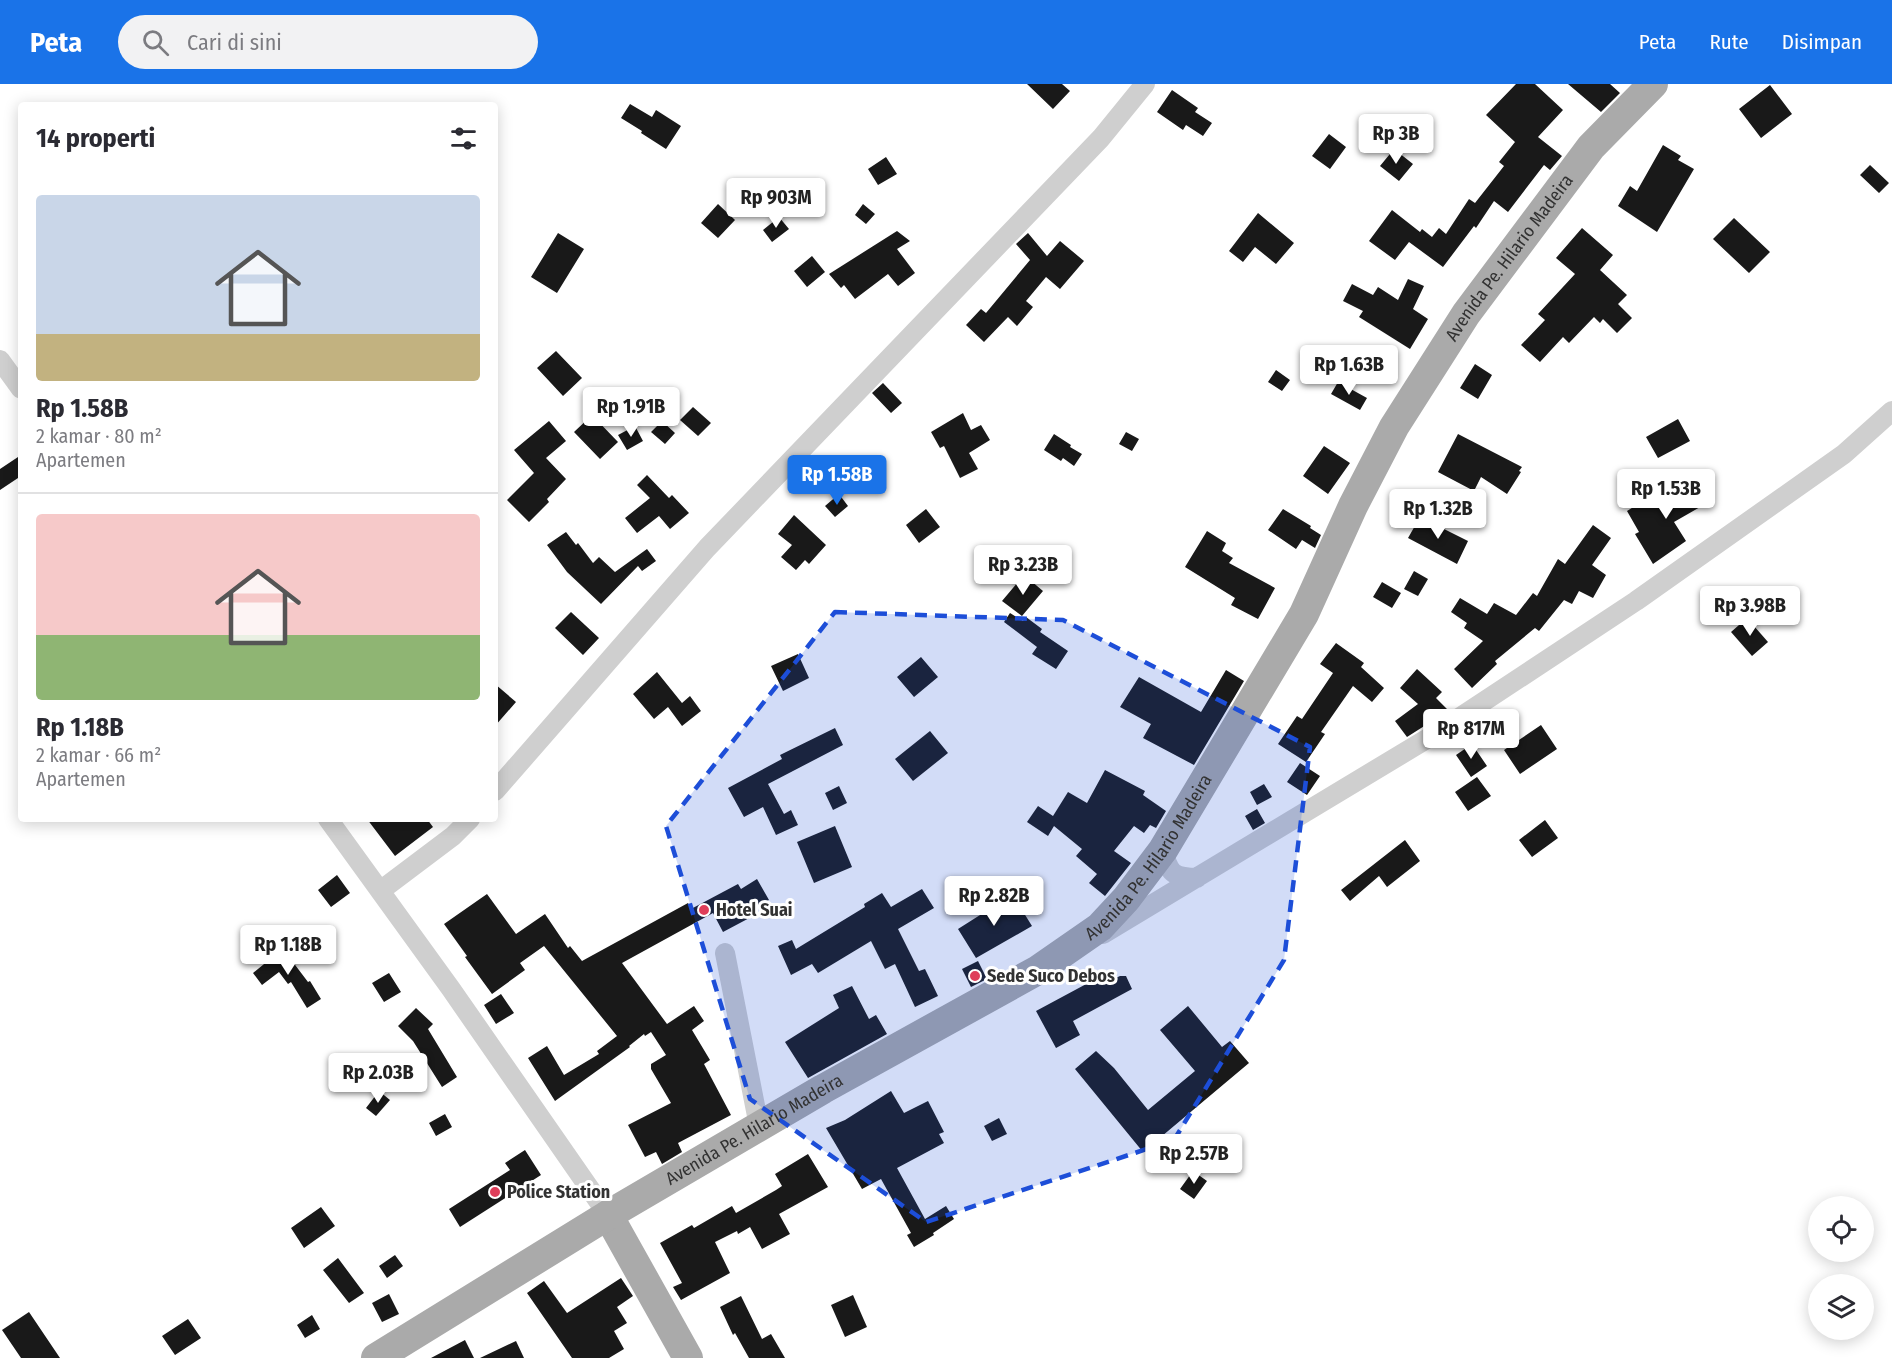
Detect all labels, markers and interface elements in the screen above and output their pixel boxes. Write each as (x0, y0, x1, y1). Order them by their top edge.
search box (118, 15, 538, 69)
text: Peta (30, 26, 82, 59)
icon: search (139, 26, 172, 59)
text: Cari di sini (187, 29, 282, 56)
text: Peta (1639, 29, 1676, 55)
text: Rute (1709, 29, 1749, 55)
text: Disimpan (1782, 29, 1862, 55)
pin: Rp 3B (1354, 114, 1438, 165)
text: Rp 3B (1373, 121, 1419, 145)
icon: filters (447, 122, 480, 155)
text: 14 properti (36, 123, 155, 154)
street label: Avenida Pe. Hilario Madeira (1441, 170, 1578, 345)
pin: Rp 903M (721, 178, 831, 229)
text: Rp 903M (740, 185, 812, 209)
icon: home (204, 234, 312, 342)
pin: Rp 1.63B (1287, 345, 1411, 396)
text: Rp 1.63B (1314, 352, 1384, 376)
pin: Rp 1.91B (569, 387, 693, 438)
text: Rp 1.58B (36, 393, 128, 424)
text: Rp 1.91B (597, 394, 665, 418)
text: 2 kamar · 80 m² (36, 424, 162, 448)
text: Apartemen (36, 448, 126, 472)
pin: Rp 1.58B (775, 455, 899, 506)
text: Rp 1.58B (801, 462, 873, 486)
pin: Rp 1.53B (1604, 469, 1728, 520)
text: Rp 1.53B (1631, 476, 1701, 500)
pin: Rp 1.32B (1376, 489, 1500, 540)
text: Rp 1.32B (1403, 496, 1473, 520)
pin: Rp 3.23B (961, 545, 1085, 596)
text: Rp 3.23B (988, 552, 1058, 576)
icon: home (204, 553, 312, 661)
pin: Rp 3.98B (1688, 586, 1812, 637)
text: Rp 3.98B (1714, 593, 1786, 617)
pin: Rp 817M (1416, 709, 1526, 760)
text: Rp 1.18B (36, 712, 124, 743)
text: Rp 817M (1437, 716, 1505, 740)
text: 2 kamar · 66 m² (36, 743, 161, 767)
text: Apartemen (36, 767, 126, 791)
street label: Avenida Pe. Hilario Madeira (1081, 770, 1217, 945)
pin: Rp 2.82B (932, 876, 1056, 927)
text: Rp 2.82B (959, 883, 1030, 907)
place label: Hotel Suai (716, 899, 793, 921)
marker: Hotel Suai (697, 903, 711, 917)
pin: Rp 1.18B (226, 925, 350, 976)
text: Rp 1.18B (254, 932, 322, 956)
place label: Sede Suco Debos (987, 965, 1115, 987)
marker: Sede Suco Debos (968, 969, 982, 983)
pin: Rp 2.03B (316, 1053, 440, 1104)
text: Rp 2.03B (342, 1060, 414, 1084)
street label: Avenida Pe. Hilario Madeira (662, 1069, 847, 1190)
pin: Rp 2.57B (1132, 1134, 1256, 1185)
text: Rp 2.57B (1159, 1141, 1229, 1165)
place label: Police Station (507, 1181, 610, 1203)
marker: Police Station (488, 1185, 502, 1199)
map controls (1808, 1196, 1874, 1340)
button: locate (1808, 1196, 1874, 1262)
button: layers (1808, 1274, 1874, 1340)

